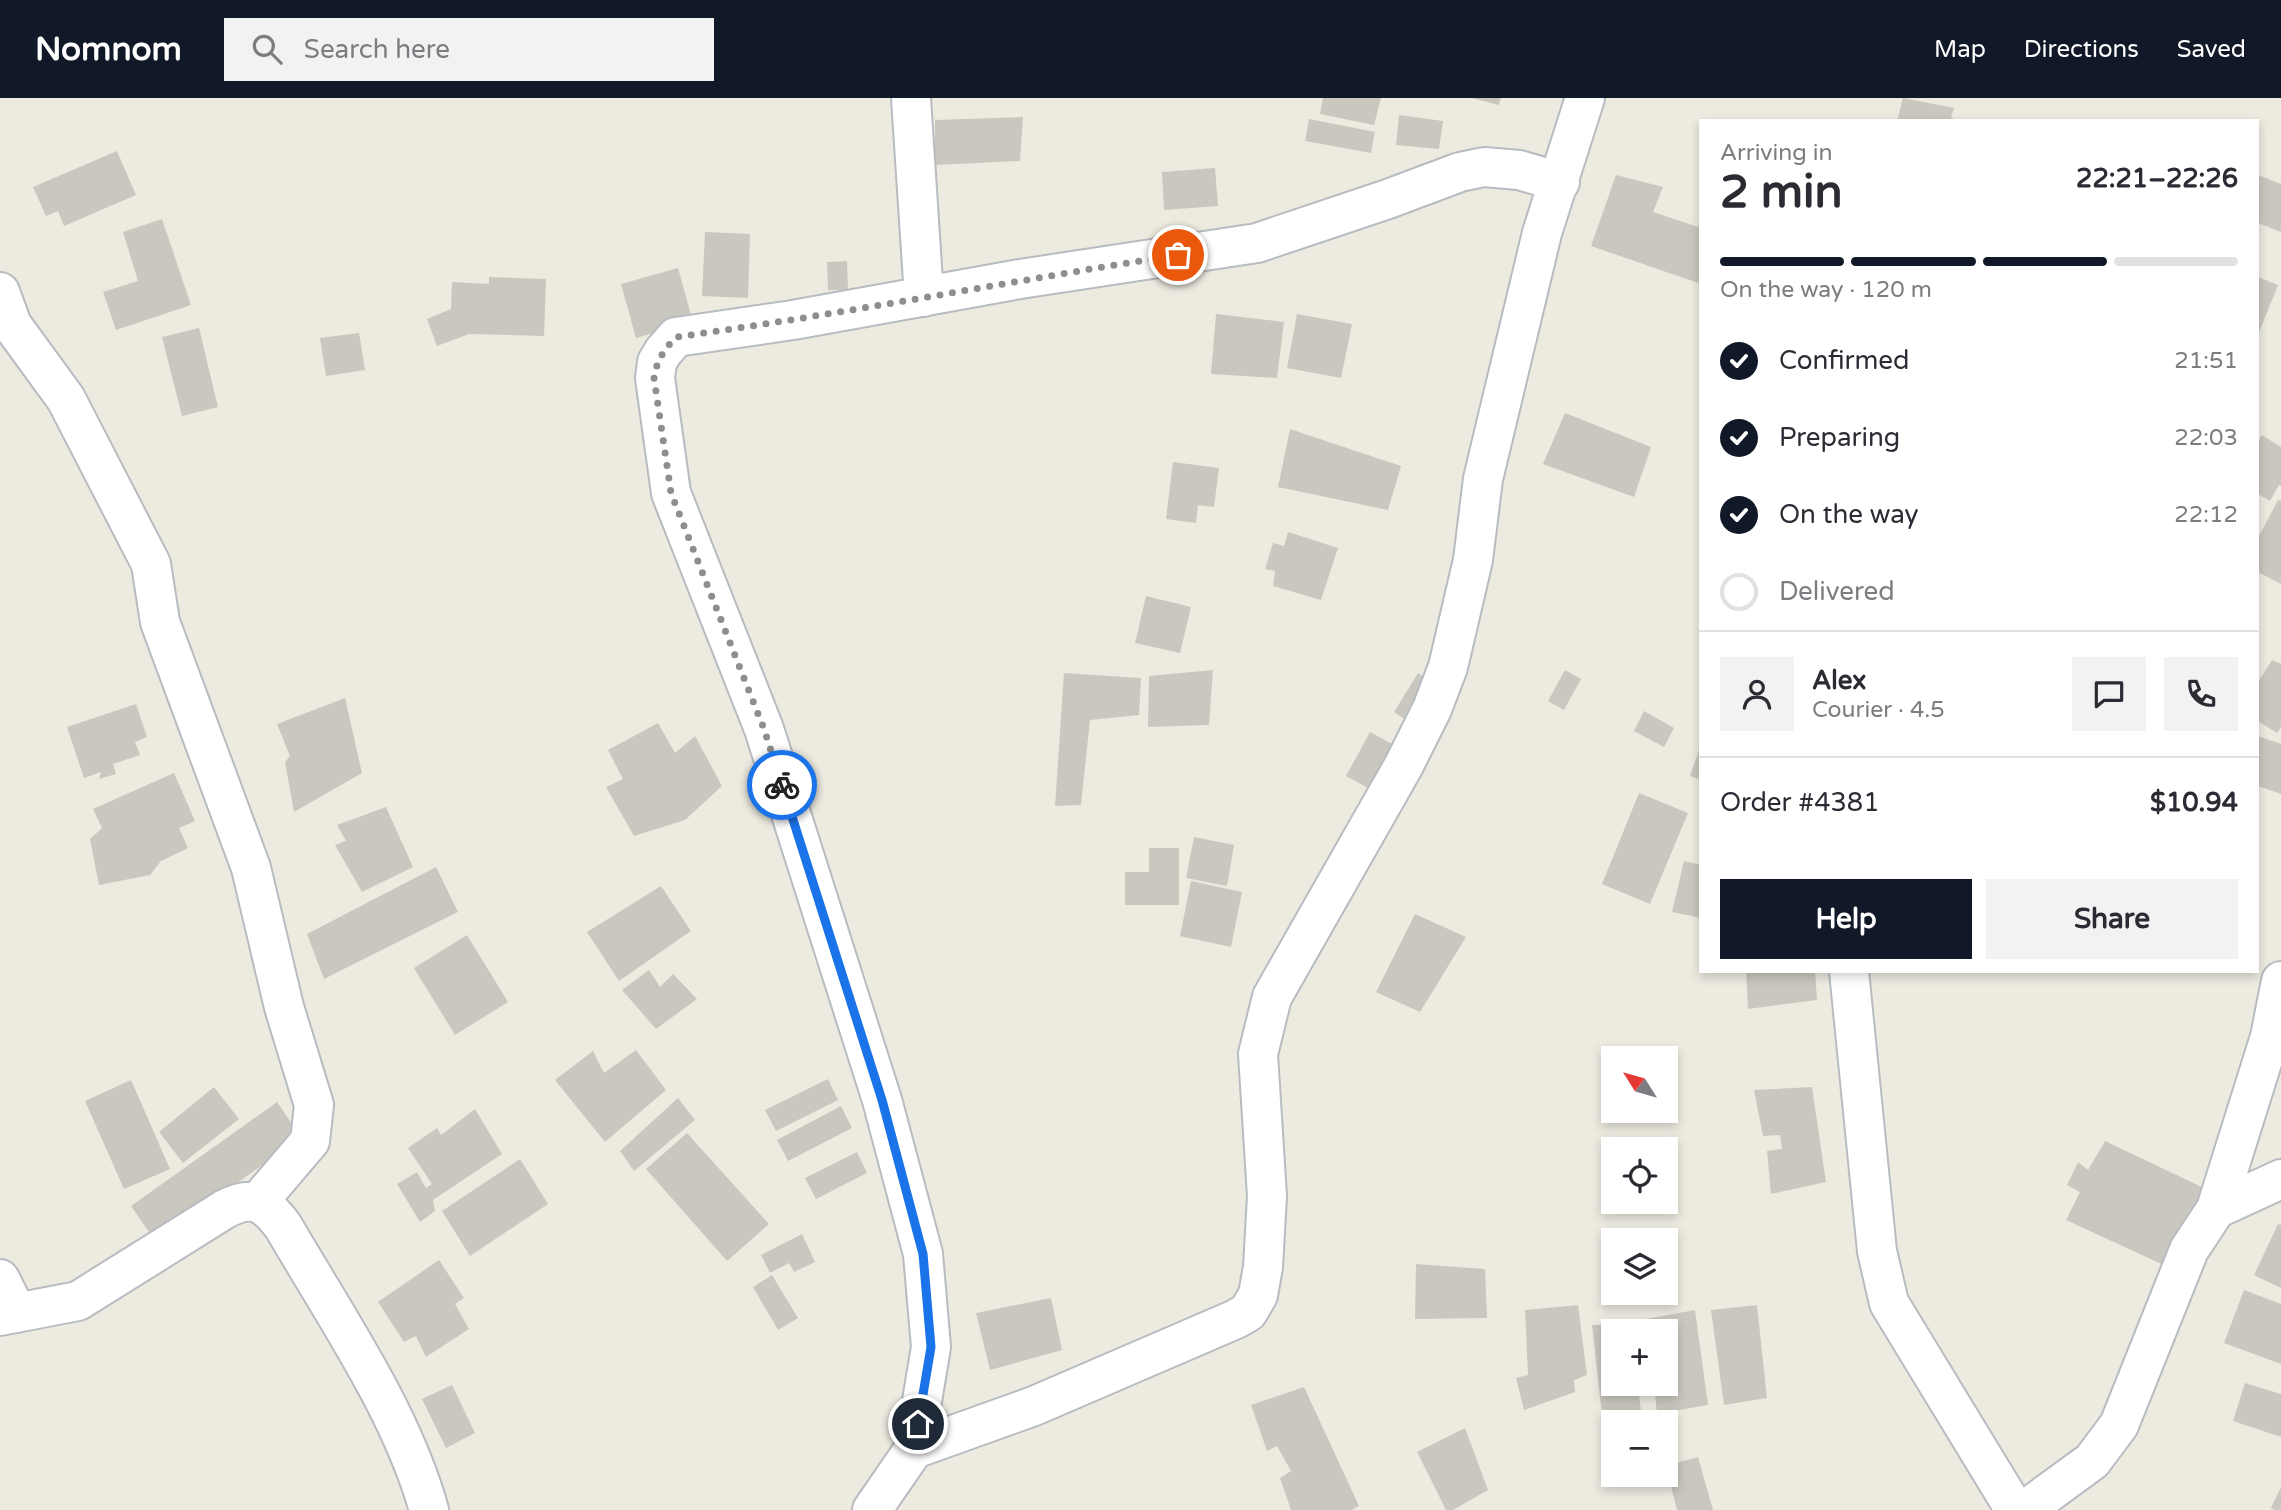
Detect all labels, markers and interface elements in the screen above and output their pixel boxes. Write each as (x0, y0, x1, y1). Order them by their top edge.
search box (224, 18, 714, 81)
text: Nomnom (35, 30, 182, 69)
icon: search (248, 30, 286, 68)
text: Search here (304, 34, 450, 65)
text: Map (1934, 35, 1986, 64)
text: Directions (2024, 35, 2139, 64)
text: Saved (2177, 35, 2246, 64)
text: Arriving in (1720, 139, 1833, 167)
text: 22:21–22:26 (2076, 163, 2238, 194)
text: 2 min (1720, 165, 1843, 220)
pin (1148, 225, 1208, 285)
icon: bag (1159, 236, 1197, 274)
text: On the way · 120 m (1720, 276, 1932, 304)
icon: check (1720, 342, 1758, 380)
text: Confirmed (1779, 345, 1909, 376)
text: 21:51 (2174, 347, 2238, 375)
icon: check (1720, 419, 1758, 457)
text: Preparing (1779, 422, 1900, 453)
text: 22:03 (2174, 424, 2238, 452)
icon: check (1720, 496, 1758, 534)
text: On the way (1779, 499, 1919, 530)
text: 22:12 (2174, 501, 2238, 529)
text: Delivered (1779, 576, 1895, 607)
button: person (1720, 657, 1794, 731)
button: chat (2072, 657, 2146, 731)
button: phone (2164, 657, 2238, 731)
text: Alex (1812, 665, 1866, 696)
text: Courier · 4.5 (1812, 696, 1945, 724)
courier (747, 750, 817, 820)
icon: bike (763, 766, 801, 804)
text: Order #4381 (1720, 787, 1880, 818)
text: $10.94 (2150, 787, 2238, 818)
button: Help (1720, 879, 1972, 959)
button: Share (1986, 879, 2238, 959)
north arrow (1601, 1046, 1678, 1124)
map controls (1601, 1046, 1678, 1487)
button: locate (1601, 1137, 1678, 1214)
button: layers (1601, 1228, 1678, 1305)
button: + (1601, 1319, 1678, 1396)
pin (888, 1394, 948, 1454)
icon: home (899, 1405, 937, 1443)
button: − (1601, 1410, 1678, 1487)

